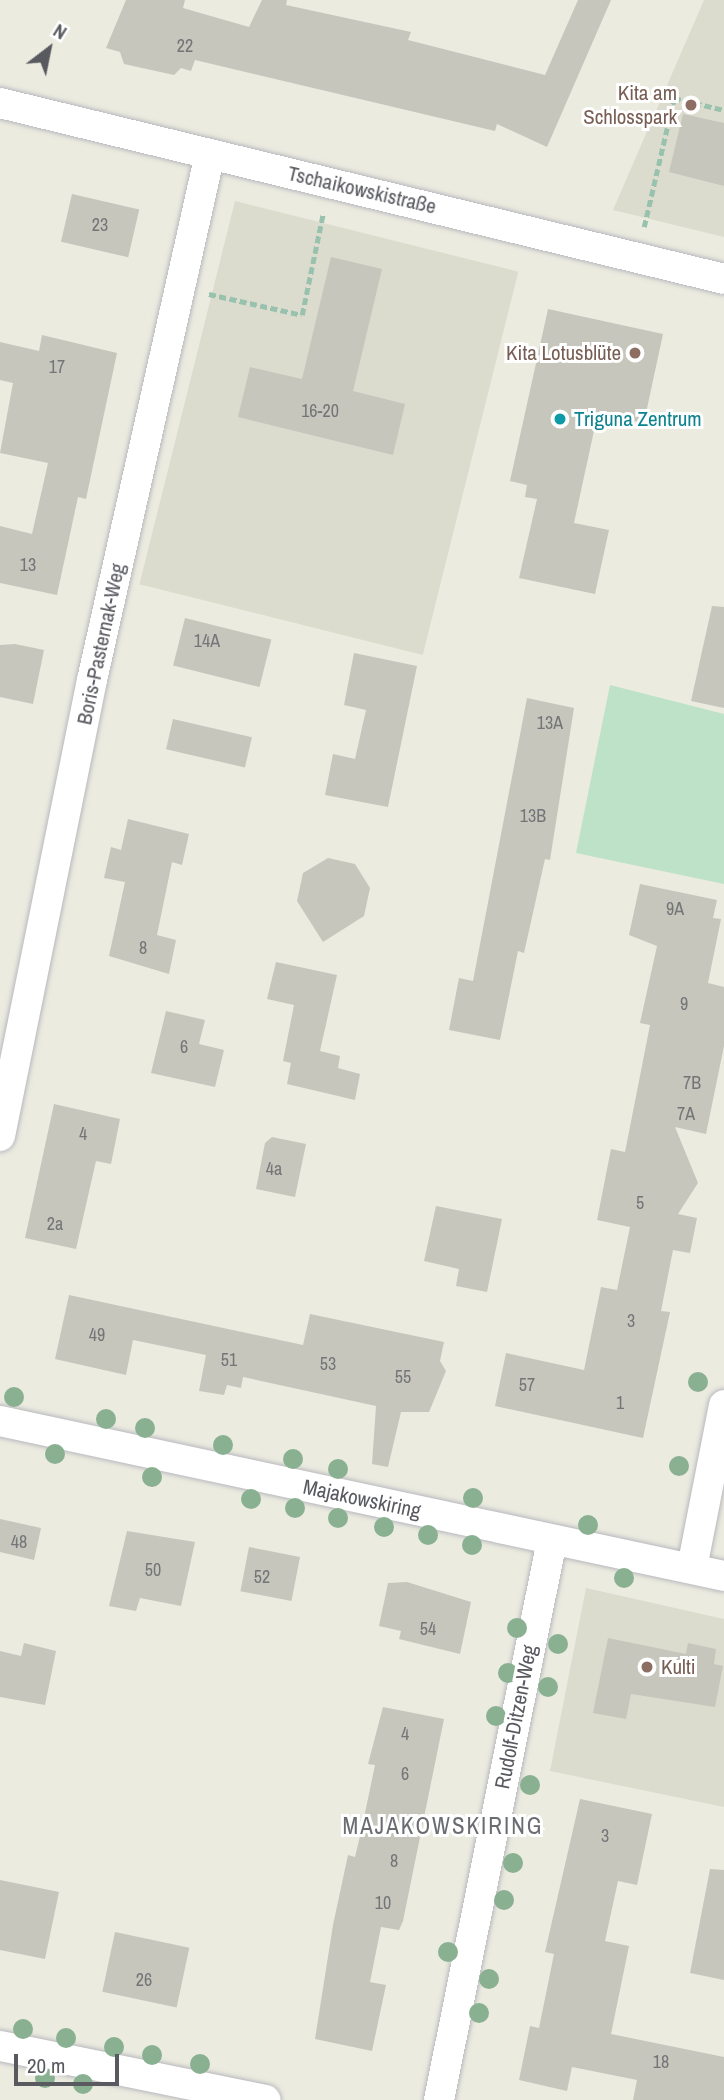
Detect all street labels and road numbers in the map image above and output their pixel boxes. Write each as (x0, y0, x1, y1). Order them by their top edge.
street label: Tschaikowskistraße (285, 161, 439, 219)
street label: Boris-Pasternak-Weg (72, 561, 130, 727)
street label: Majakowskiring (301, 1474, 423, 1524)
street label: Rudolf-Ditzen-Weg (490, 1643, 542, 1791)

